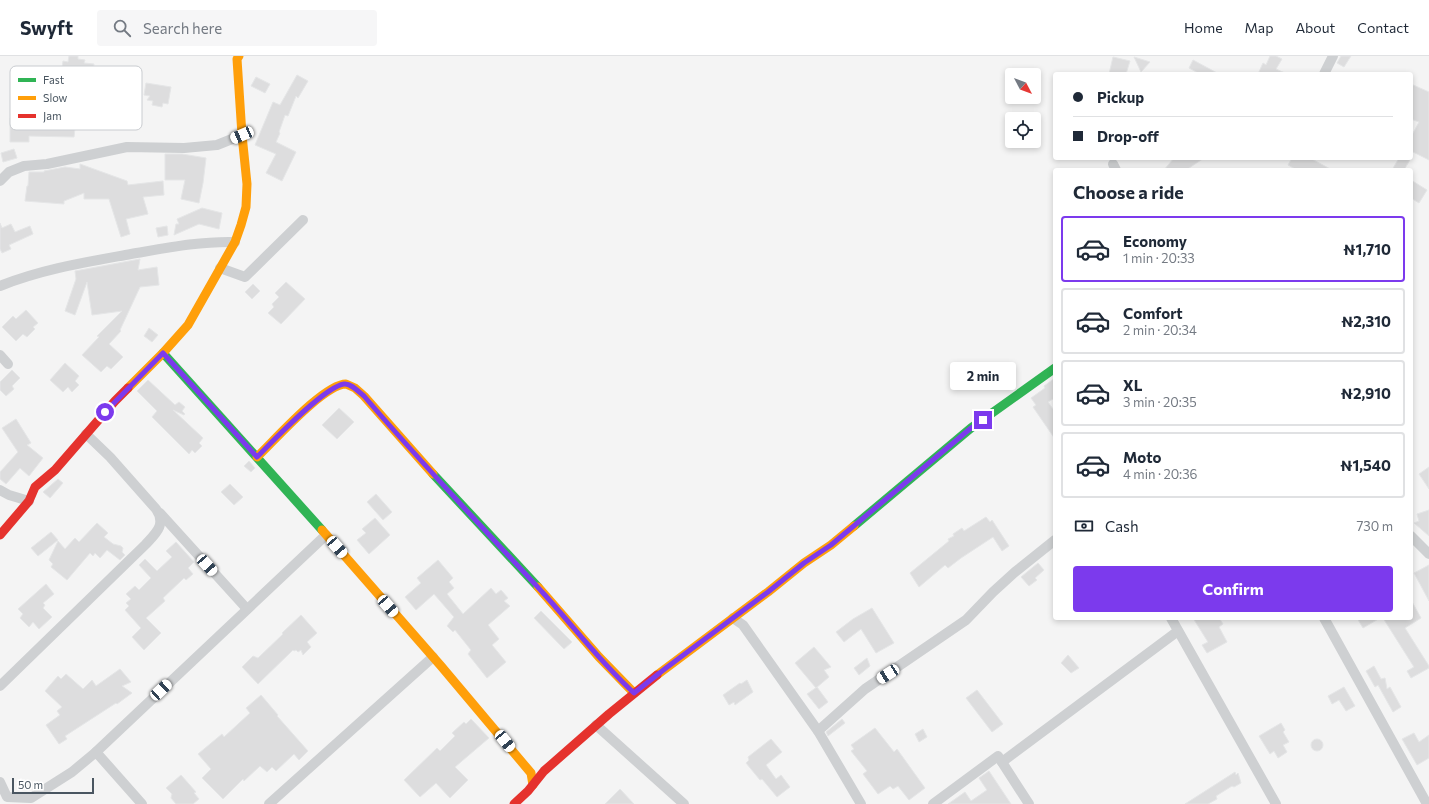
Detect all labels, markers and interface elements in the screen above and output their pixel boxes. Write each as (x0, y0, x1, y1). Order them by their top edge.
search box (97, 10, 377, 46)
text: Swyft (20, 16, 73, 39)
icon: search (111, 17, 133, 39)
text: Search here (143, 19, 222, 37)
text: Home (1184, 19, 1223, 36)
text: Map (1245, 19, 1273, 36)
text: About (1295, 19, 1335, 36)
text: Contact (1357, 19, 1409, 36)
legend (10, 66, 142, 130)
north arrow (1005, 68, 1041, 104)
map controls (1005, 68, 1041, 148)
text: Fast (43, 73, 65, 86)
text: Pickup (1097, 88, 1144, 106)
text: Slow (43, 91, 68, 104)
text: Jam (43, 109, 62, 123)
button: locate (1005, 112, 1041, 148)
car (229, 125, 255, 145)
text: Drop-off (1097, 127, 1159, 145)
text: Choose a ride (1073, 181, 1184, 203)
icon: car (1075, 231, 1111, 267)
text: Economy (1123, 232, 1187, 250)
text: ₦1,710 (1343, 240, 1391, 258)
text: 1 min · 20:33 (1123, 250, 1195, 266)
icon: car (1075, 303, 1111, 339)
text: Comfort (1123, 304, 1183, 322)
text: ₦2,310 (1341, 312, 1391, 330)
text: 2 min · 20:34 (1123, 322, 1197, 338)
callout: 2 min (950, 362, 1016, 390)
text: 2 min (967, 368, 999, 384)
icon: car (1075, 375, 1111, 411)
text: XL (1123, 376, 1142, 394)
text: ₦2,910 (1341, 384, 1391, 402)
text: 3 min · 20:35 (1123, 394, 1197, 410)
route start (96, 403, 114, 421)
route end (974, 411, 992, 429)
icon: car (1075, 447, 1111, 483)
text: Moto (1123, 448, 1162, 466)
text: ₦1,540 (1340, 456, 1391, 474)
text: 4 min · 20:36 (1123, 466, 1198, 482)
icon: cash (1073, 515, 1095, 537)
text: Cash (1105, 517, 1139, 535)
text: 730 m (1356, 518, 1393, 534)
car (325, 534, 349, 560)
car (195, 552, 219, 578)
button: Confirm (1073, 566, 1393, 612)
car (376, 593, 400, 619)
car (875, 662, 901, 686)
car (148, 677, 174, 703)
car (493, 728, 517, 754)
scale bar (12, 776, 94, 795)
text: 50 m (18, 778, 43, 791)

